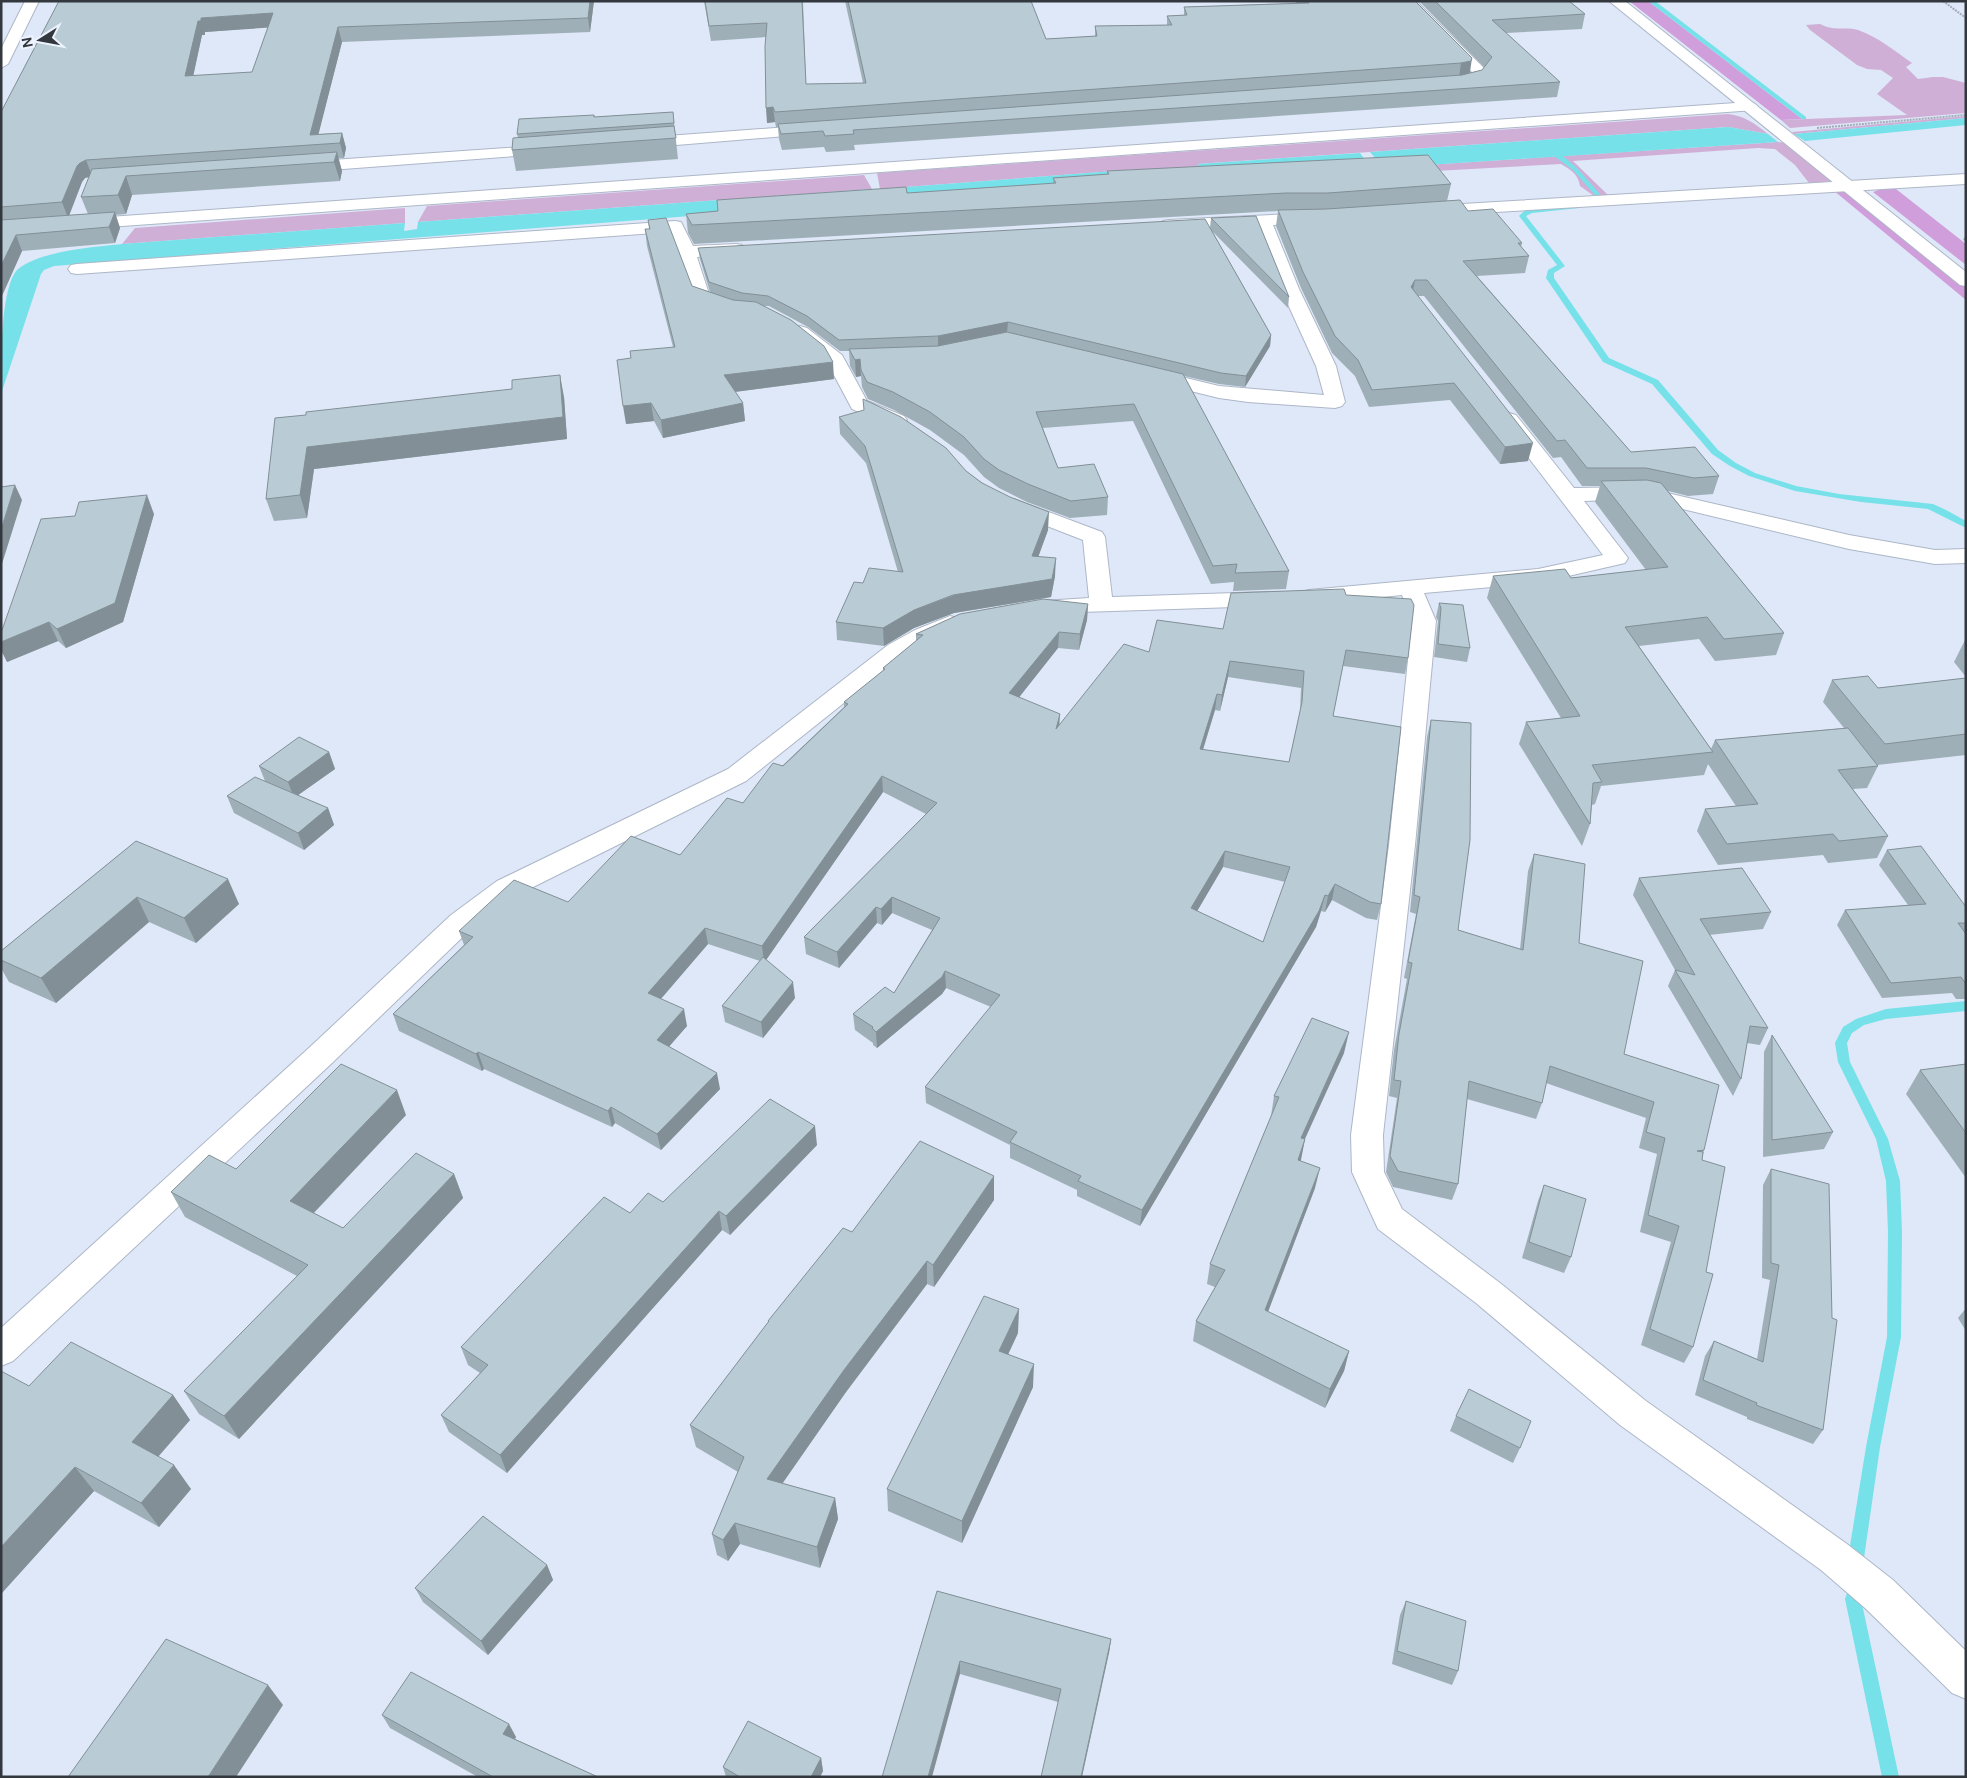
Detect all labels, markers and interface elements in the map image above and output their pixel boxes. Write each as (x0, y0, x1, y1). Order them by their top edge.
north arrow (15, 15, 65, 65)
text: N (17, 36, 37, 49)

